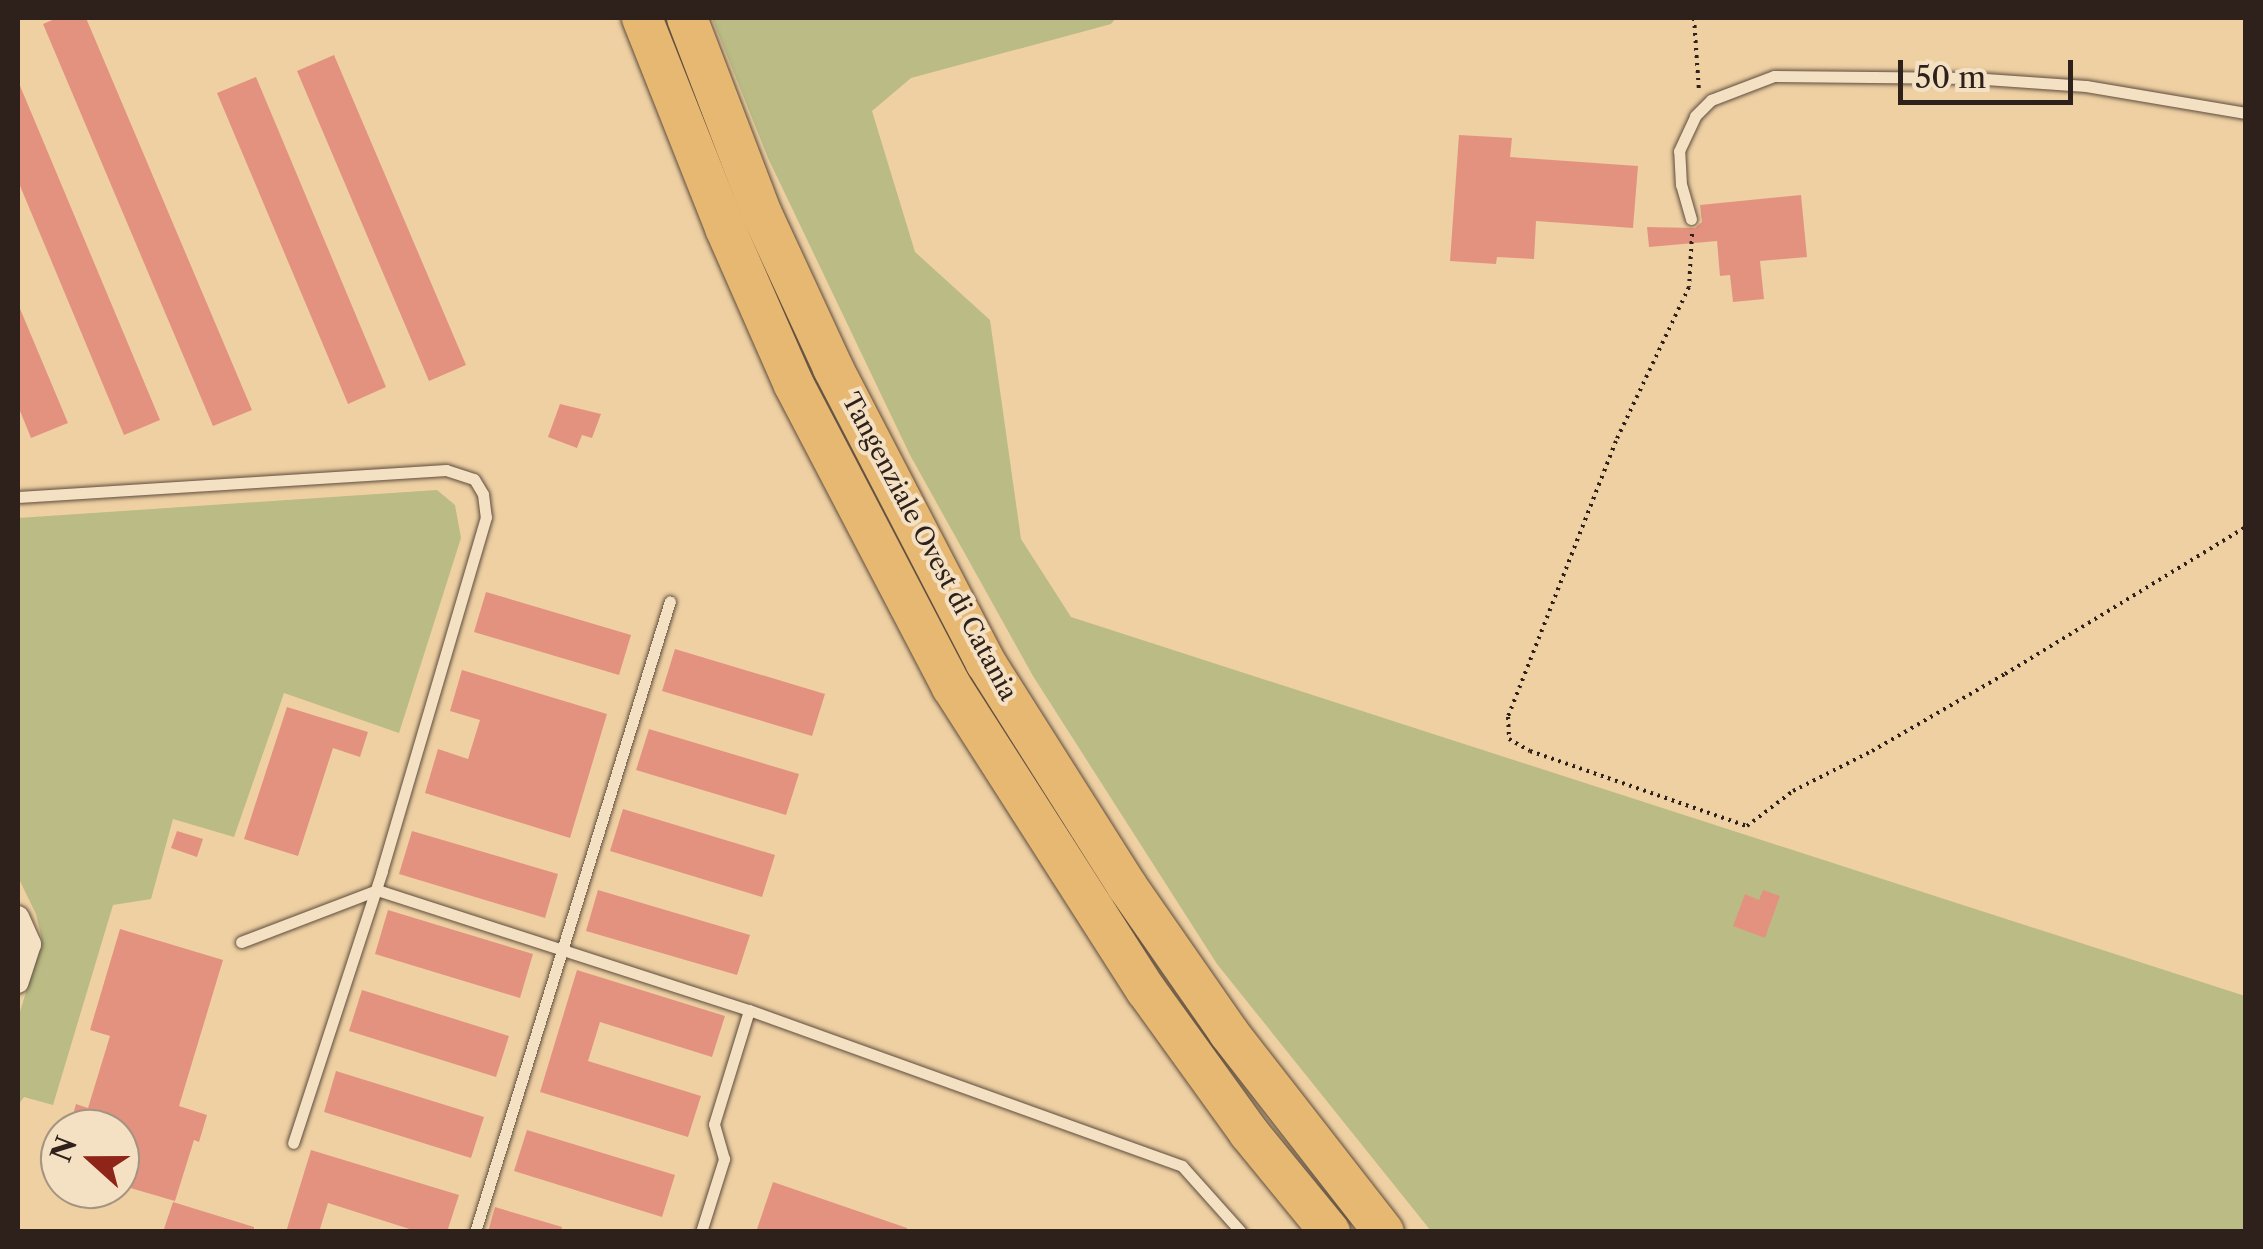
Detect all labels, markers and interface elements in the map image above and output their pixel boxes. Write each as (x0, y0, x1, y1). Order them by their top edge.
scale bar (1903, 40, 2078, 102)
text: 50 m (1915, 59, 1986, 96)
street label: Tangenziale Ovest di Catania (835, 388, 1023, 706)
north arrow (40, 1109, 140, 1209)
text: N (44, 1132, 84, 1166)

